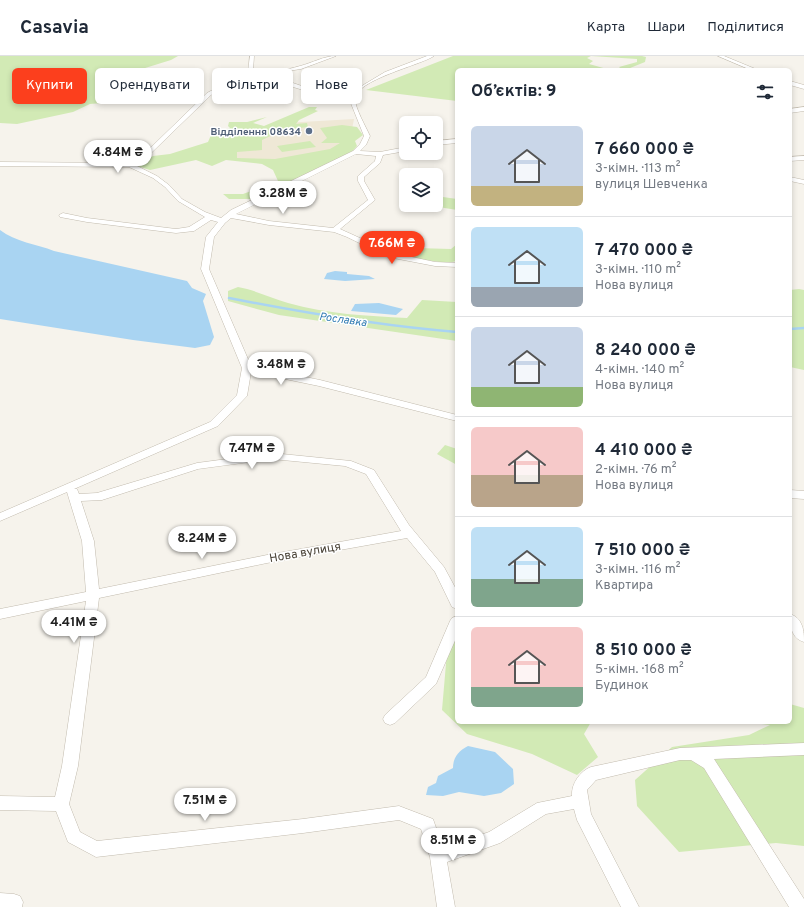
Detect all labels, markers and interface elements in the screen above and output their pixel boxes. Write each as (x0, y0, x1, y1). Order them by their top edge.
text: Casavia (20, 16, 89, 40)
text: Карта (587, 19, 625, 36)
text: Шари (647, 19, 685, 36)
text: Поділитися (707, 19, 784, 36)
chip: Купити (12, 68, 87, 104)
chip: Орендувати (95, 68, 204, 104)
chip: Фільтри (212, 68, 293, 104)
chip: Нове (301, 68, 362, 104)
text: Об’єктів: 9 (471, 81, 556, 103)
icon: filters (754, 81, 776, 103)
map controls (399, 116, 443, 212)
button: locate (399, 116, 443, 160)
place label: Відділення 08634 (210, 126, 301, 139)
marker: Відділення 08634 (304, 126, 314, 136)
text: 7 660 000 ₴ (595, 139, 694, 161)
pin: 4.84M ₴ (81, 140, 155, 174)
icon: home (503, 142, 551, 190)
text: 4.84M ₴ (93, 145, 143, 161)
text: 3-кімн. · 113 m² (595, 161, 680, 177)
button: layers (399, 168, 443, 212)
text: вулиця Шевченка (595, 177, 707, 193)
pin: 3.28M ₴ (246, 181, 320, 215)
text: 3.28M ₴ (258, 186, 308, 202)
pin: 7.66M ₴ (355, 231, 429, 265)
text: 7.66M ₴ (369, 236, 415, 252)
text: 7 470 000 ₴ (595, 240, 693, 262)
icon: home (503, 243, 551, 291)
text: 3-кімн. · 110 m² (595, 262, 681, 278)
text: Нова вулиця (595, 278, 673, 294)
water label: Рославка (318, 310, 368, 330)
text: 8 240 000 ₴ (595, 340, 696, 362)
icon: home (503, 343, 551, 391)
pin: 3.48M ₴ (244, 352, 318, 386)
text: 3.48M ₴ (256, 357, 306, 373)
text: 4-кімн. · 140 m² (595, 362, 684, 378)
text: Нова вулиця (595, 378, 673, 394)
pin: 7.47M ₴ (215, 436, 289, 470)
text: 4 410 000 ₴ (595, 440, 692, 462)
text: 7.47M ₴ (229, 441, 275, 457)
icon: home (503, 443, 551, 491)
text: 2-кімн. · 76 m² (595, 462, 677, 478)
text: Нова вулиця (595, 478, 673, 494)
pin: 8.24M ₴ (165, 526, 239, 560)
text: 8.24M ₴ (177, 531, 227, 547)
street label: Нова вулиця (268, 539, 342, 567)
text: 7 510 000 ₴ (595, 540, 690, 562)
icon: home (503, 543, 551, 591)
text: 3-кімн. · 116 m² (595, 562, 680, 578)
text: Квартира (595, 578, 653, 594)
pin: 4.41M ₴ (37, 610, 111, 644)
text: 4.41M ₴ (50, 615, 98, 631)
text: 8 510 000 ₴ (595, 640, 692, 662)
icon: home (503, 643, 551, 691)
text: 5-кімн. · 168 m² (595, 662, 684, 678)
text: Будинок (595, 678, 649, 694)
pin: 7.51M ₴ (168, 788, 242, 822)
text: 7.51M ₴ (183, 793, 227, 809)
pin: 8.51M ₴ (416, 828, 490, 862)
text: 8.51M ₴ (430, 833, 476, 849)

